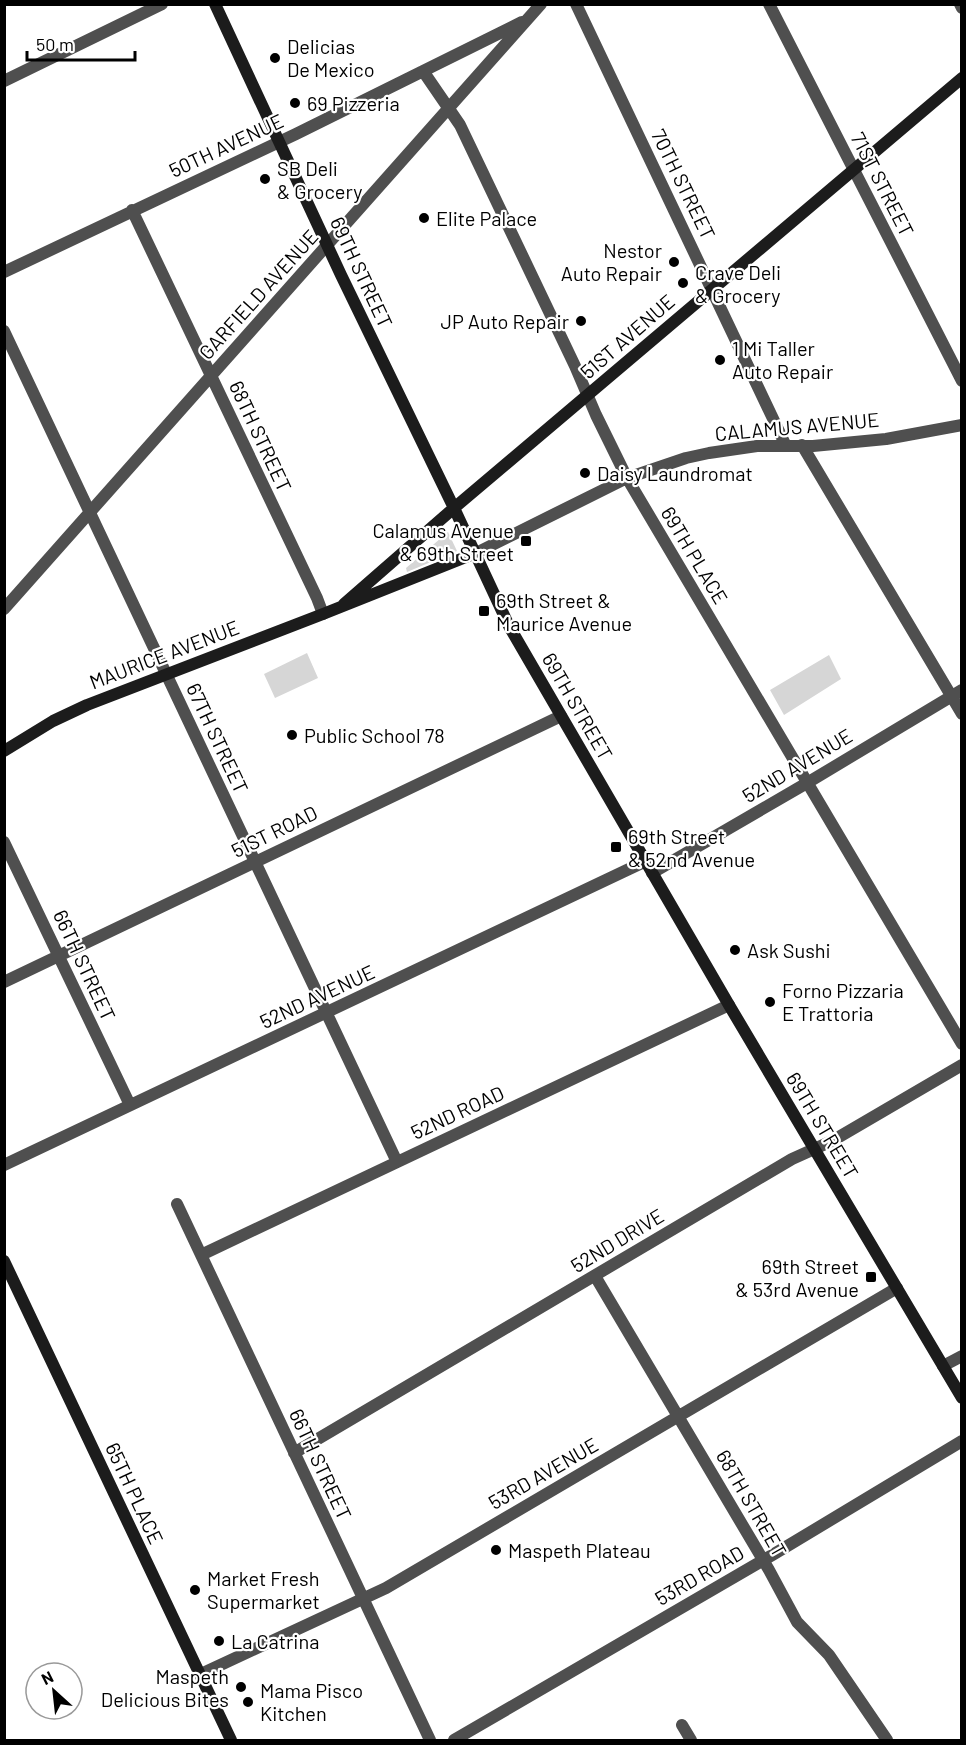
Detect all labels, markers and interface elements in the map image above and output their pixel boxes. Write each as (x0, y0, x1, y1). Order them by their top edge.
scale bar (27, 24, 135, 62)
text: 50 m (36, 33, 74, 55)
place label: Delicias De Mexico (287, 34, 375, 81)
marker: Delicias De Mexico (268, 51, 282, 65)
place label: 69 Pizzeria (307, 91, 400, 115)
marker: 69 Pizzeria (288, 96, 302, 110)
street label: 50TH AVENUE (165, 108, 287, 182)
street label: 70TH STREET (647, 125, 721, 243)
street label: 71ST STREET (847, 128, 919, 240)
place label: SB Deli & Grocery (277, 156, 363, 203)
marker: SB Deli & Grocery (258, 172, 272, 186)
place label: Elite Palace (436, 206, 537, 230)
marker: Elite Palace (417, 211, 431, 225)
street label: 69TH STREET (326, 213, 398, 331)
street label: GARFIELD AVENUE (193, 224, 323, 364)
place label: Nestor Auto Repair (561, 238, 662, 285)
marker: Nestor Auto Repair (667, 255, 681, 269)
place label: Crave Deli & Grocery (695, 260, 781, 307)
marker: Crave Deli & Grocery (676, 276, 690, 290)
street label: 51ST AVENUE (575, 289, 679, 383)
place label: JP Auto Repair (440, 309, 569, 333)
marker: JP Auto Repair (574, 314, 588, 328)
place label: 1 Mi Taller Auto Repair (732, 336, 833, 383)
marker: 1 Mi Taller Auto Repair (713, 353, 727, 367)
street label: 68TH STREET (225, 377, 297, 495)
street label: CALAMUS AVENUE (714, 407, 880, 445)
place label: Daisy Laundromat (597, 461, 753, 485)
marker: Daisy Laundromat (578, 466, 592, 480)
street label: 69TH PLACE (657, 502, 733, 608)
place label: Calamus Avenue & 69th Street (373, 518, 514, 565)
marker: Calamus Avenue & 69th Street (519, 534, 533, 548)
place label: 69th Street & Maurice Avenue (496, 588, 632, 635)
marker: 69th Street & Maurice Avenue (477, 604, 491, 618)
street label: MAURICE AVENUE (86, 614, 242, 694)
street label: 69TH STREET (538, 648, 618, 764)
street label: 67TH STREET (182, 679, 254, 797)
place label: Public School 78 (304, 723, 445, 747)
street label: 52ND AVENUE (738, 723, 856, 807)
marker: Public School 78 (285, 728, 299, 742)
street label: 51ST ROAD (227, 800, 321, 862)
place label: 69th Street & 52nd Avenue (628, 824, 755, 871)
marker: 69th Street & 52nd Avenue (609, 840, 623, 854)
street label: 66TH STREET (49, 906, 121, 1024)
place label: Ask Sushi (747, 938, 831, 962)
marker: Ask Sushi (728, 943, 742, 957)
street label: 52ND AVENUE (256, 959, 378, 1033)
place label: Forno Pizzaria E Trattoria (782, 978, 904, 1025)
marker: Forno Pizzaria E Trattoria (763, 995, 777, 1009)
street label: 69TH STREET (782, 1068, 864, 1182)
street label: 52ND ROAD (407, 1080, 507, 1144)
street label: 52ND DRIVE (566, 1203, 668, 1277)
place label: 69th Street & 53rd Avenue (736, 1254, 859, 1301)
marker: 69th Street & 53rd Avenue (864, 1270, 878, 1284)
street label: 66TH STREET (285, 1405, 357, 1523)
street label: 53RD AVENUE (484, 1432, 602, 1514)
street label: 65TH PLACE (101, 1438, 169, 1548)
street label: 68TH STREET (712, 1445, 792, 1561)
place label: Maspeth Plateau (508, 1538, 651, 1562)
street label: 53RD ROAD (650, 1540, 748, 1610)
marker: Maspeth Plateau (489, 1543, 503, 1557)
place label: Market Fresh Supermarket (207, 1566, 320, 1613)
marker: Market Fresh Supermarket (188, 1583, 202, 1597)
place label: La Catrina (231, 1629, 319, 1653)
marker: La Catrina (212, 1634, 226, 1648)
north arrow (24, 1661, 84, 1721)
place label: Maspeth Delicious Bites (101, 1664, 229, 1711)
text: N (38, 1666, 56, 1688)
place label: Mama Pisco Kitchen (260, 1678, 363, 1725)
marker: Maspeth Delicious Bites (234, 1680, 248, 1694)
marker: Mama Pisco Kitchen (241, 1695, 255, 1709)

